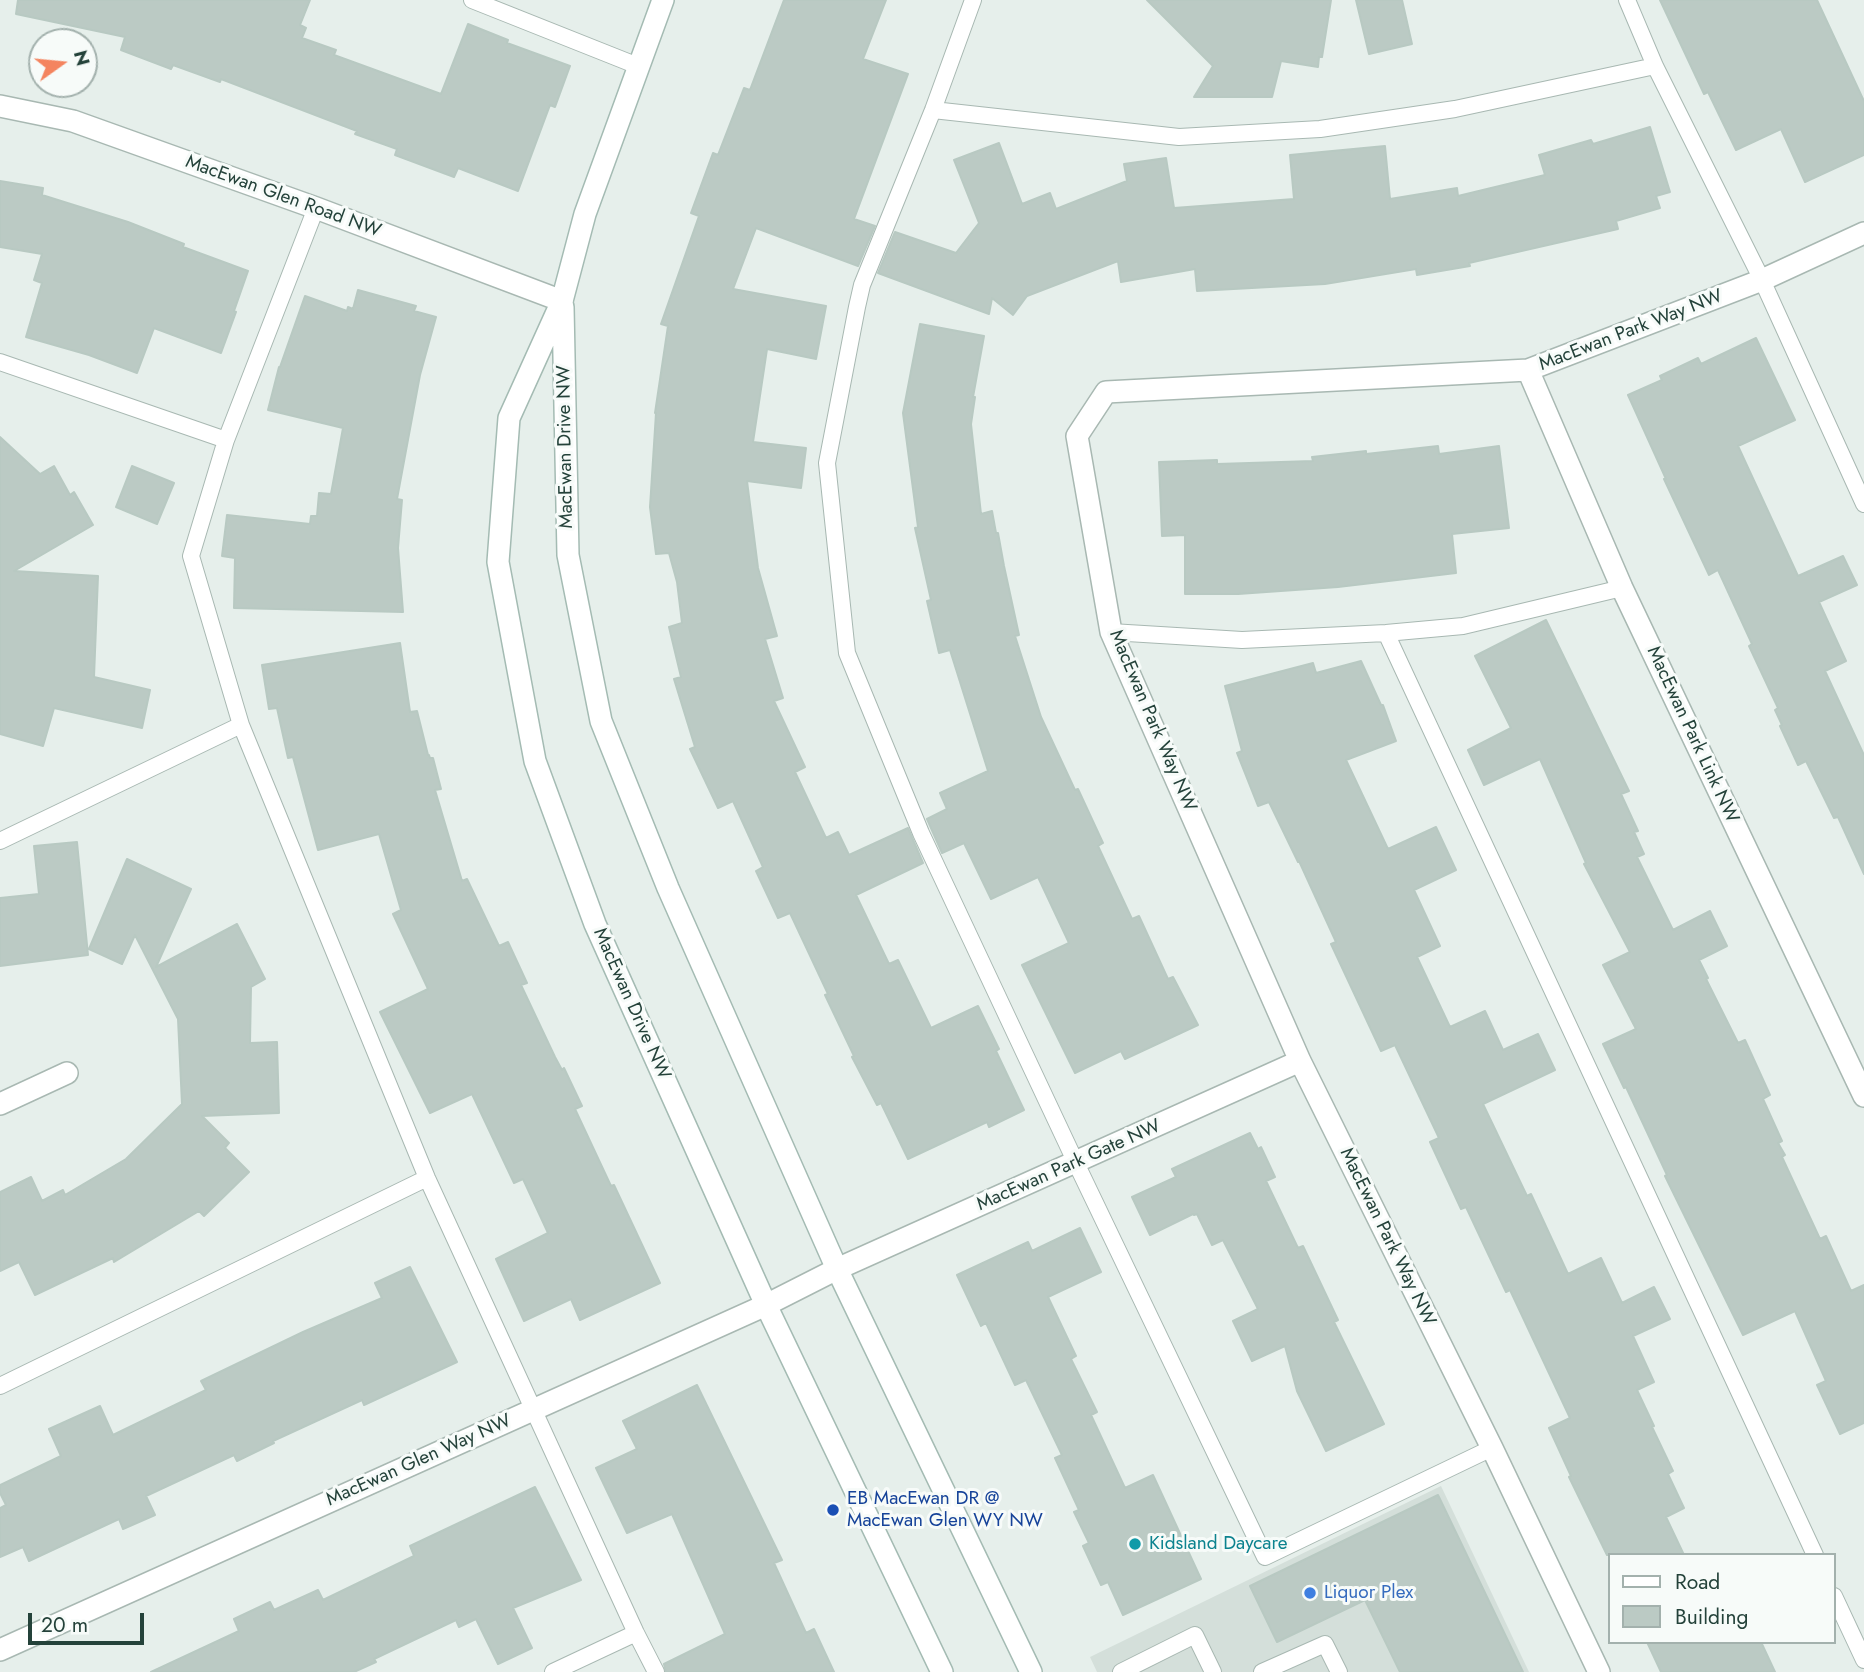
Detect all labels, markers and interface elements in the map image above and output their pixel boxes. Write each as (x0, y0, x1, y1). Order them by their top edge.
north arrow (28, 28, 98, 98)
text: N (67, 47, 97, 69)
street label: MacEwan Glen Road NW (182, 151, 384, 243)
street label: MacEwan Park Way NW (1536, 285, 1726, 377)
street label: MacEwan Drive NW (553, 365, 579, 529)
street label: MacEwan Park Way NW (1103, 627, 1201, 815)
street label: MacEwan Park Link NW (1641, 643, 1743, 827)
street label: MacEwan Drive NW (587, 925, 675, 1083)
street label: MacEwan Park Gate NW (974, 1115, 1164, 1217)
street label: MacEwan Park Way NW (1334, 1144, 1440, 1330)
street label: MacEwan Glen Way NW (323, 1410, 515, 1512)
place label: EB MacEwan DR @ MacEwan Glen WY NW (847, 1488, 1043, 1532)
marker: EB MacEwan DR @ MacEwan Glen WY NW (825, 1502, 841, 1518)
place label: Kidsland Daycare (1149, 1533, 1287, 1555)
marker: Kidsland Daycare (1127, 1536, 1143, 1552)
legend (1608, 1553, 1836, 1644)
text: Road (1675, 1567, 1720, 1597)
place label: Liquor Plex (1324, 1582, 1413, 1604)
marker: Liquor Plex (1302, 1585, 1318, 1601)
scale bar (32, 1598, 147, 1642)
text: Building (1675, 1602, 1748, 1632)
text: 20 m (41, 1610, 88, 1640)

